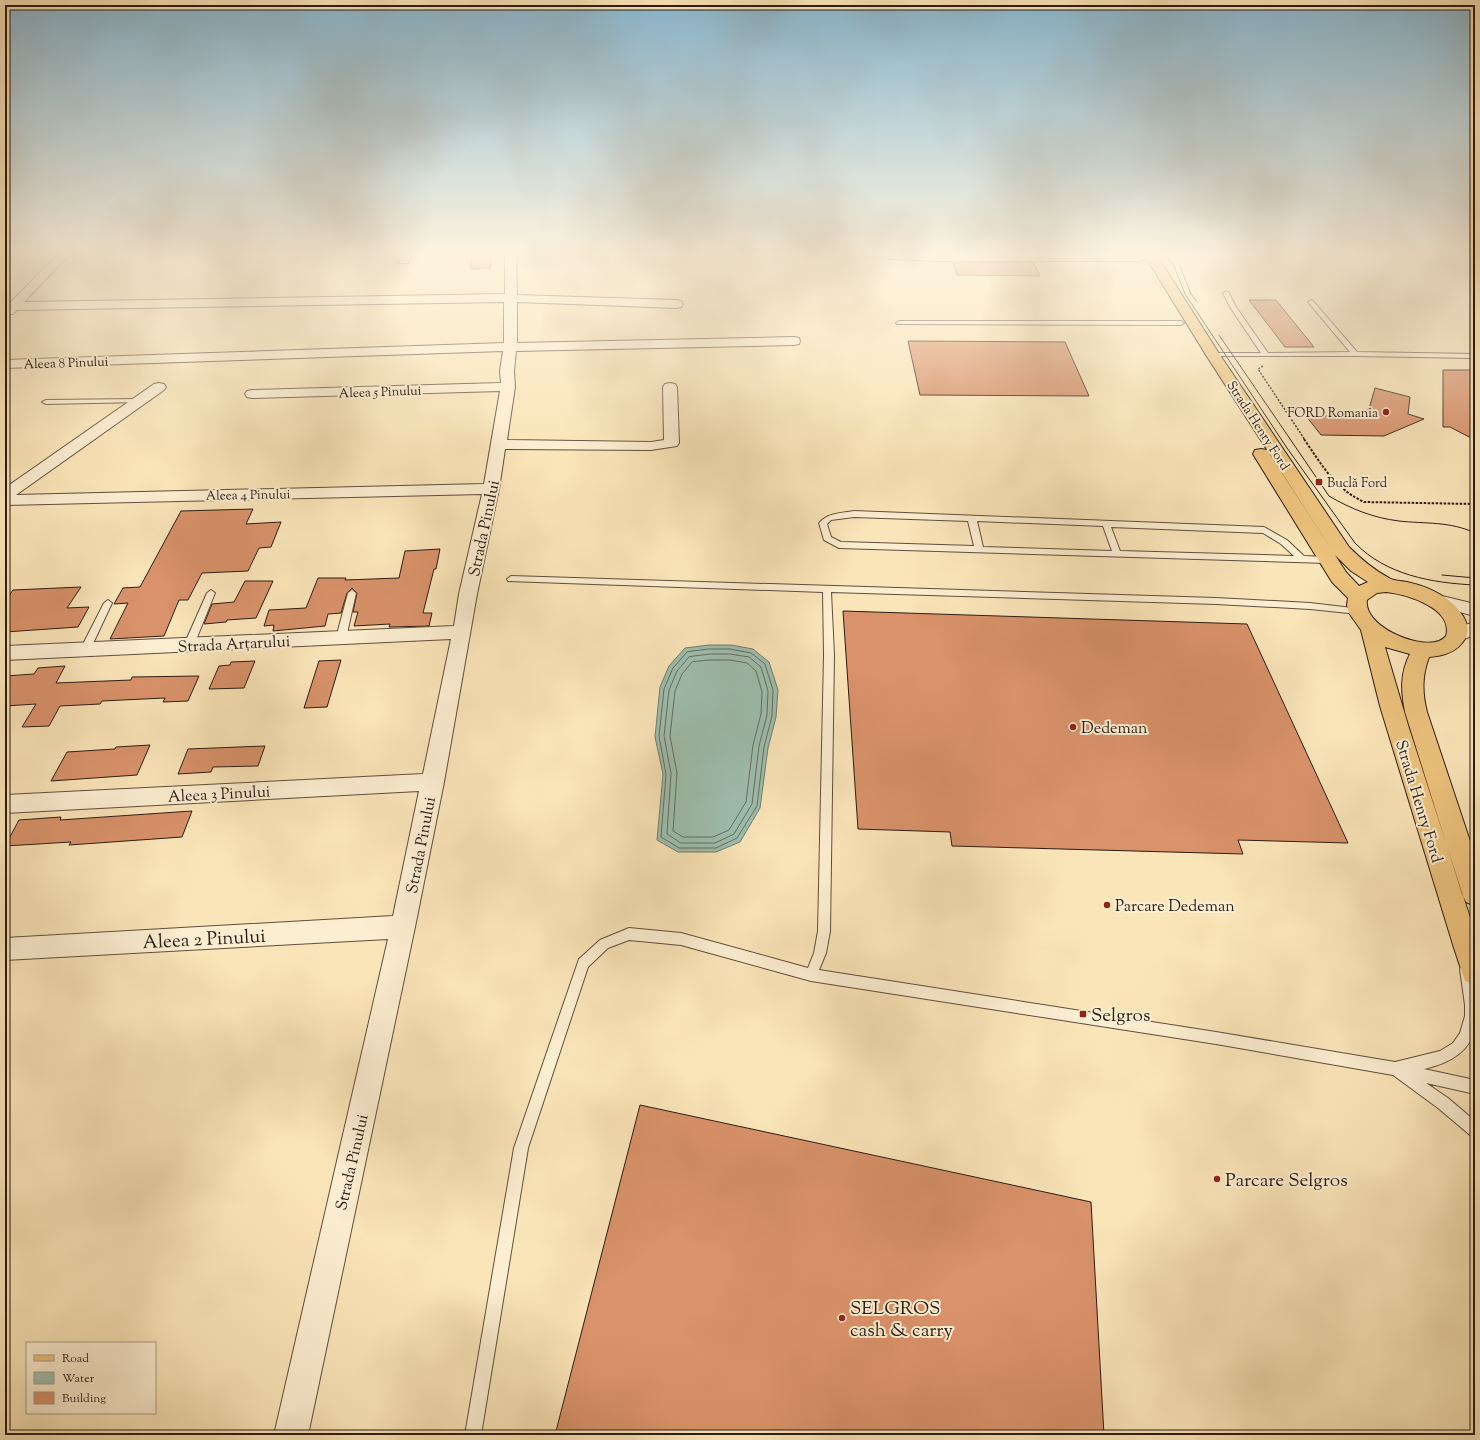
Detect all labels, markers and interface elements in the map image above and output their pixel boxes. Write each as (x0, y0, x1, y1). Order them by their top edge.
street label: Aleea 8 Pinului (23, 354, 109, 374)
street label: Strada Henry Ford (1222, 378, 1293, 475)
street label: Aleea 5 Pinului (338, 383, 422, 403)
place label: FORD Romania (1287, 405, 1378, 423)
marker: FORD Romania (1381, 407, 1391, 417)
place label: Buclă Ford (1327, 475, 1388, 493)
marker: Buclă Ford (1314, 477, 1324, 487)
street label: Strada Pinului (464, 478, 507, 579)
street label: Aleea 4 Pinului (205, 486, 291, 506)
street label: Strada Arțarului (177, 631, 291, 660)
place label: Dedeman (1081, 718, 1148, 741)
marker: Dedeman (1068, 722, 1078, 732)
street label: Strada Henry Ford (1388, 738, 1447, 866)
street label: Aleea 3 Pinului (167, 781, 272, 810)
street label: Strada Pinului (402, 795, 443, 896)
place label: Parcare Dedeman (1115, 896, 1235, 919)
marker: Parcare Dedeman (1102, 900, 1112, 910)
street label: Aleea 2 Pinului (142, 924, 266, 957)
place label: Selgros (1091, 1003, 1150, 1030)
marker: Selgros (1078, 1009, 1088, 1019)
street label: Strada Pinului (331, 1112, 376, 1213)
place label: Parcare Selgros (1225, 1168, 1348, 1195)
marker: Parcare Selgros (1212, 1174, 1222, 1184)
place label: SELGROS cash & carry (850, 1296, 953, 1345)
marker: SELGROS cash & carry (837, 1313, 847, 1323)
legend (26, 1342, 156, 1414)
text: Road (62, 1350, 89, 1368)
text: Water (62, 1370, 95, 1388)
text: Building (62, 1390, 106, 1408)

